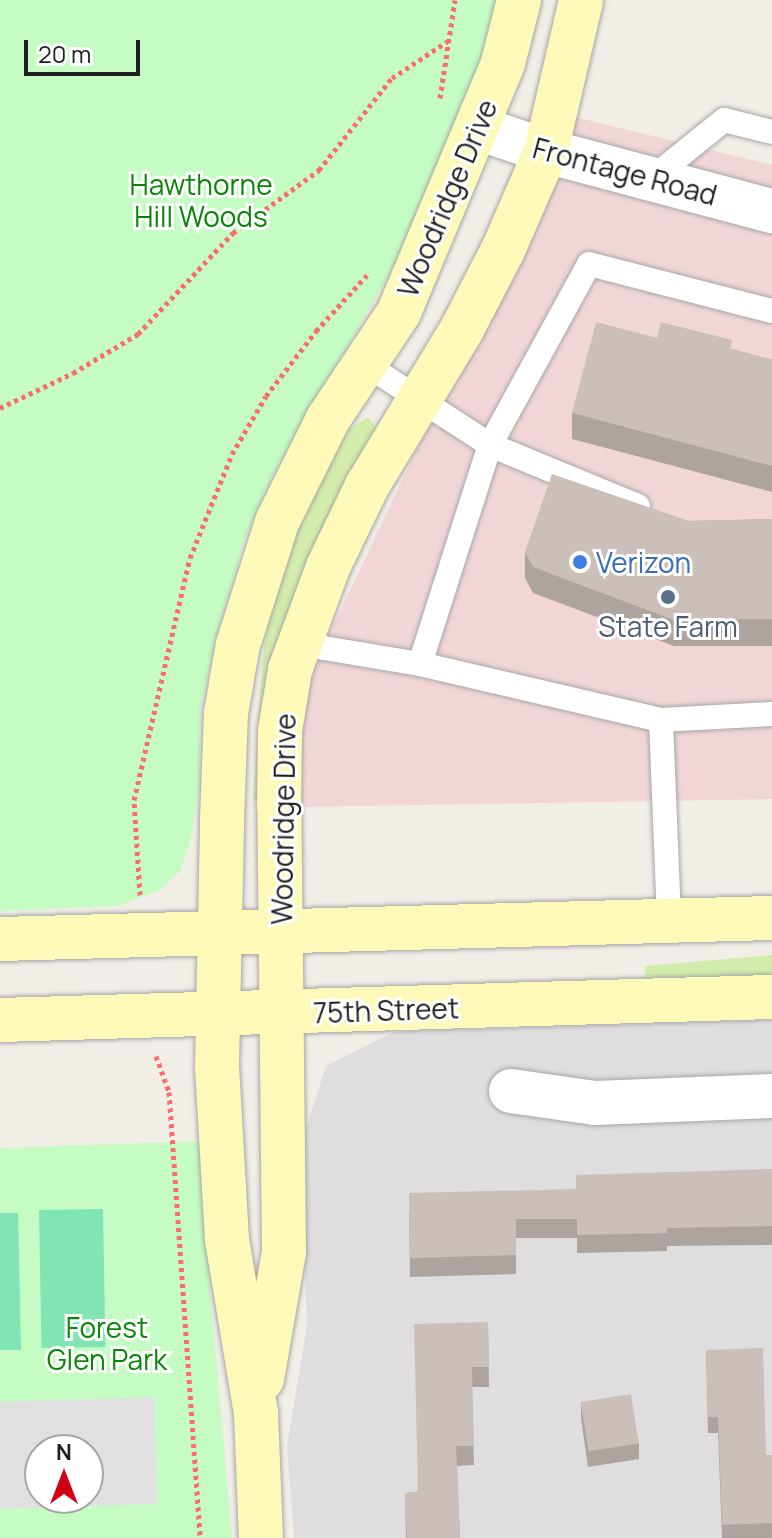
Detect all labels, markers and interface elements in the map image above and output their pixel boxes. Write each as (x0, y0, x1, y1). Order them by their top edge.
scale bar (28, 24, 144, 74)
text: 20 m (38, 37, 91, 70)
street label: Woodridge Drive (390, 94, 504, 302)
street label: Frontage Road (529, 130, 721, 212)
park label: Hawthorne Hill Woods (129, 167, 273, 233)
place label: Verizon (596, 545, 691, 579)
marker: Verizon (571, 553, 589, 571)
marker: State Farm (659, 588, 677, 606)
place label: State Farm (598, 609, 738, 643)
street label: Woodridge Drive (264, 713, 302, 925)
street label: 75th Street (313, 991, 459, 1029)
park label: Forest Glen Park (47, 1310, 167, 1376)
north arrow (24, 1434, 104, 1514)
text: N (56, 1437, 72, 1467)

